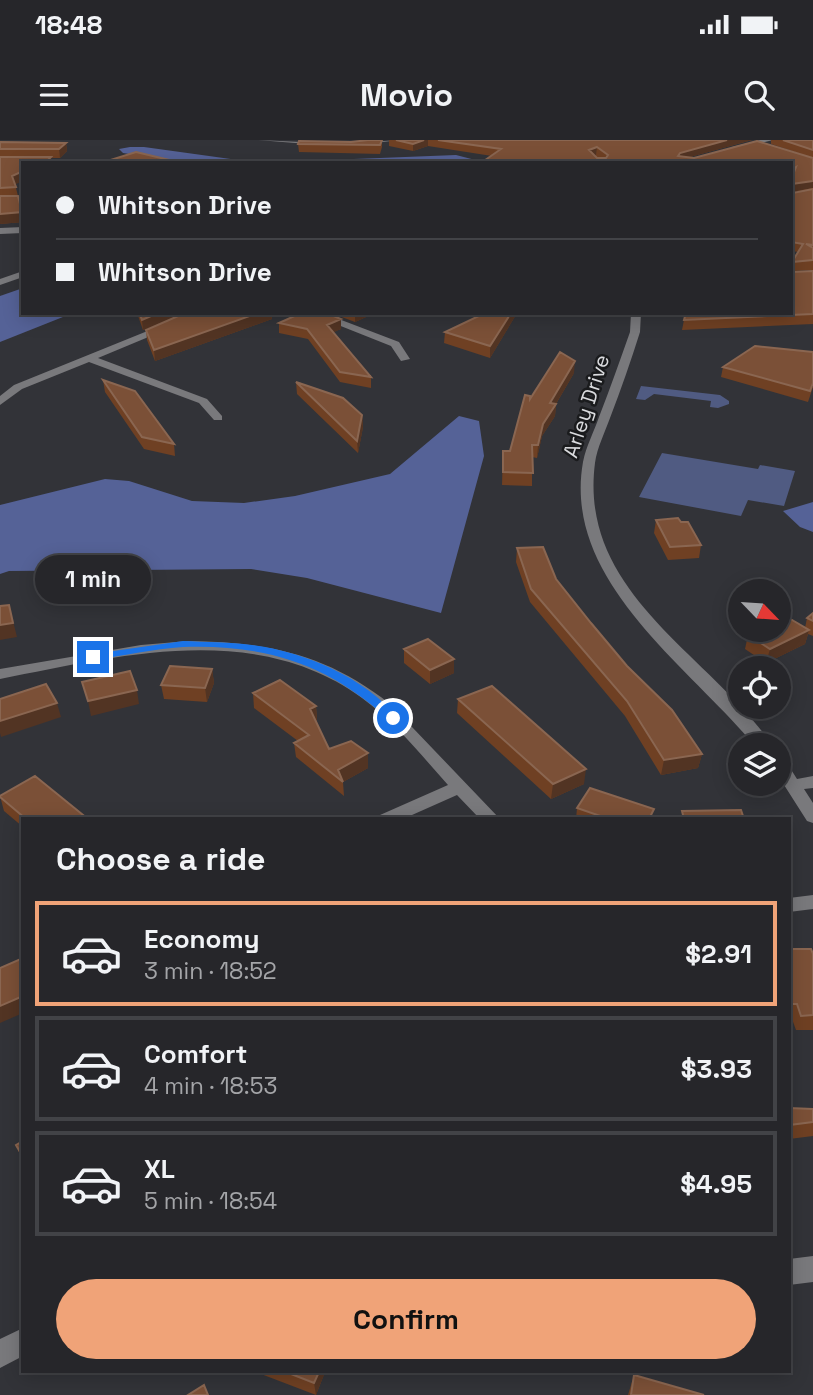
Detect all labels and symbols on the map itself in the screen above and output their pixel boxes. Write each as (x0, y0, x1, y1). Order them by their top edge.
street label: Arley Drive (557, 351, 615, 461)
callout: 1 min (35, 556, 151, 604)
north arrow (728, 579, 791, 642)
route end (77, 641, 109, 673)
route start (377, 702, 409, 734)

